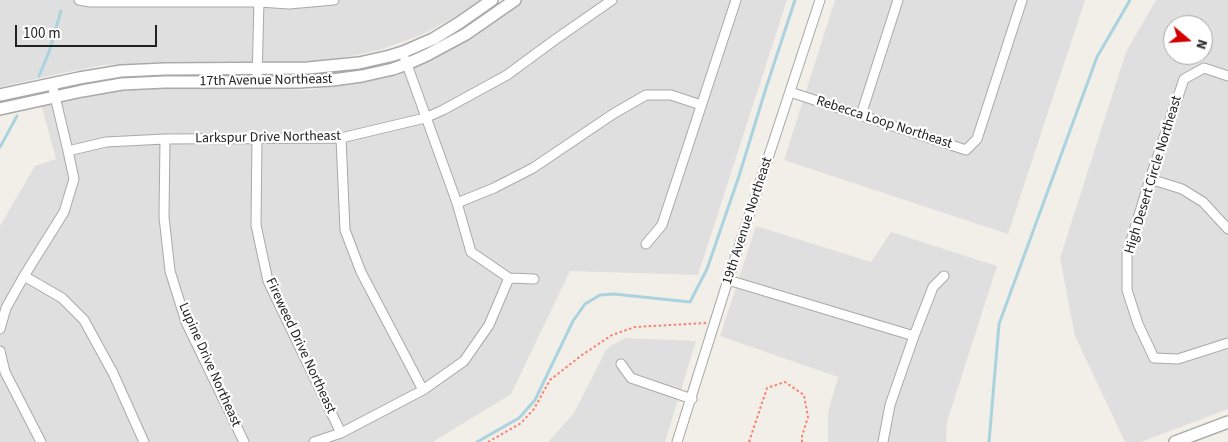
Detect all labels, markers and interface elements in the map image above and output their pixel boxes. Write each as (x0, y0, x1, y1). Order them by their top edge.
scale bar (18, 15, 160, 47)
north arrow (1163, 15, 1213, 65)
text: 100 m (23, 23, 61, 44)
text: N (1190, 37, 1212, 52)
street label: 17th Avenue Northeast (199, 71, 333, 91)
street label: Rebecca Loop Northeast (814, 93, 954, 153)
street label: High Desert Circle Northeast (1122, 94, 1186, 256)
street label: Larkspur Drive Northeast (195, 128, 341, 148)
street label: 19th Avenue Northeast (719, 155, 777, 287)
street label: Fireweed Drive Northeast (261, 276, 339, 416)
street label: Lupine Drive Northeast (174, 300, 244, 430)

